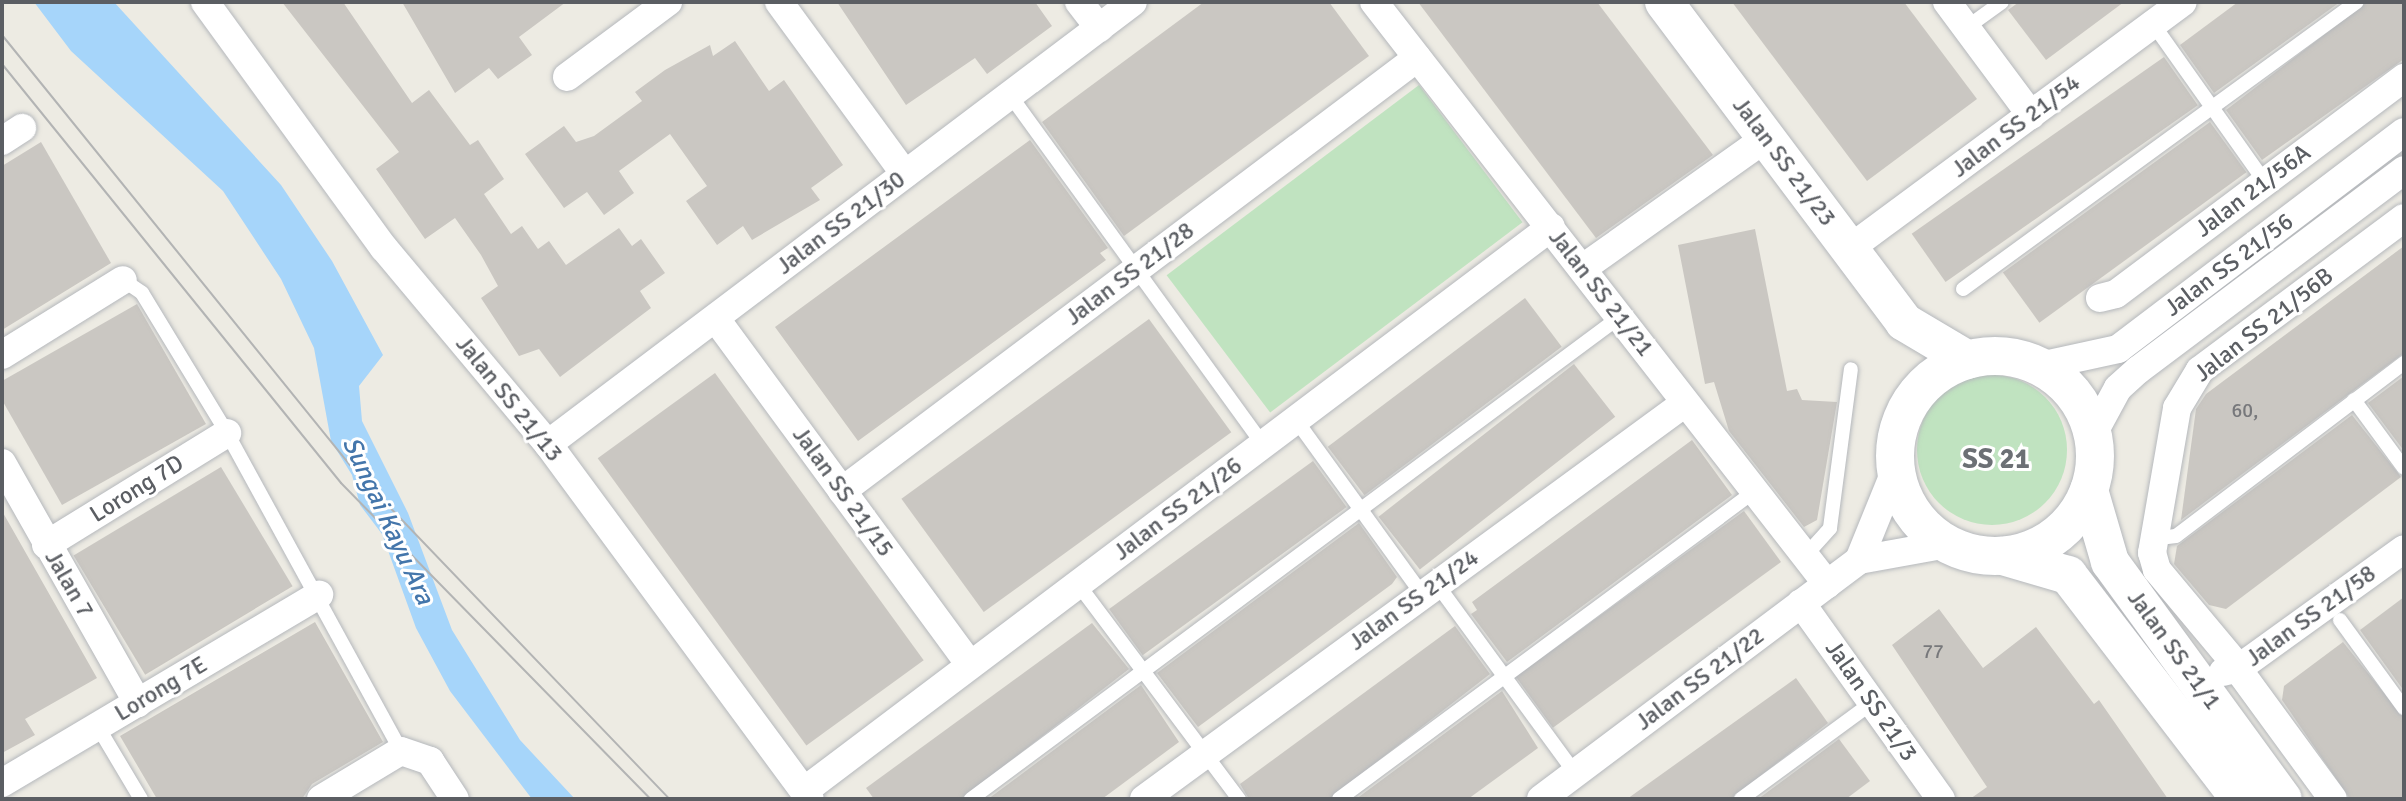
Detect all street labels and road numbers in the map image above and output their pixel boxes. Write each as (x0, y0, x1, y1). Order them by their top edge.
street label: Jalan SS 21/54 (1946, 68, 2086, 184)
street label: Jalan SS 21/23 (1726, 92, 1842, 232)
street label: Jalan 21/56A (2190, 138, 2316, 244)
street label: Jalan SS 21/30 (771, 165, 911, 281)
street label: Jalan SS 21/56 (2159, 207, 2299, 323)
street label: Jalan SS 21/28 (1060, 216, 1200, 332)
street label: Jalan SS 21/21 (1542, 224, 1660, 362)
street label: Jalan SS 21/56B (2189, 262, 2339, 388)
street label: Jalan SS 21/13 (449, 330, 569, 468)
street label: Jalan SS 21/15 (786, 421, 900, 563)
street label: Lorong 7D (85, 449, 189, 529)
street label: Jalan SS 21/26 (1108, 451, 1248, 567)
street label: Jalan SS 21/24 (1343, 543, 1485, 657)
street label: Jalan 7 (38, 545, 100, 623)
street label: Jalan SS 21/58 (2240, 559, 2382, 673)
street label: Jalan SS 21/1 (2121, 585, 2227, 715)
street label: Jalan SS 21/22 (1630, 621, 1770, 737)
street label: Jalan SS 21/3 (1819, 635, 1923, 767)
street label: Lorong 7E (110, 650, 212, 728)

